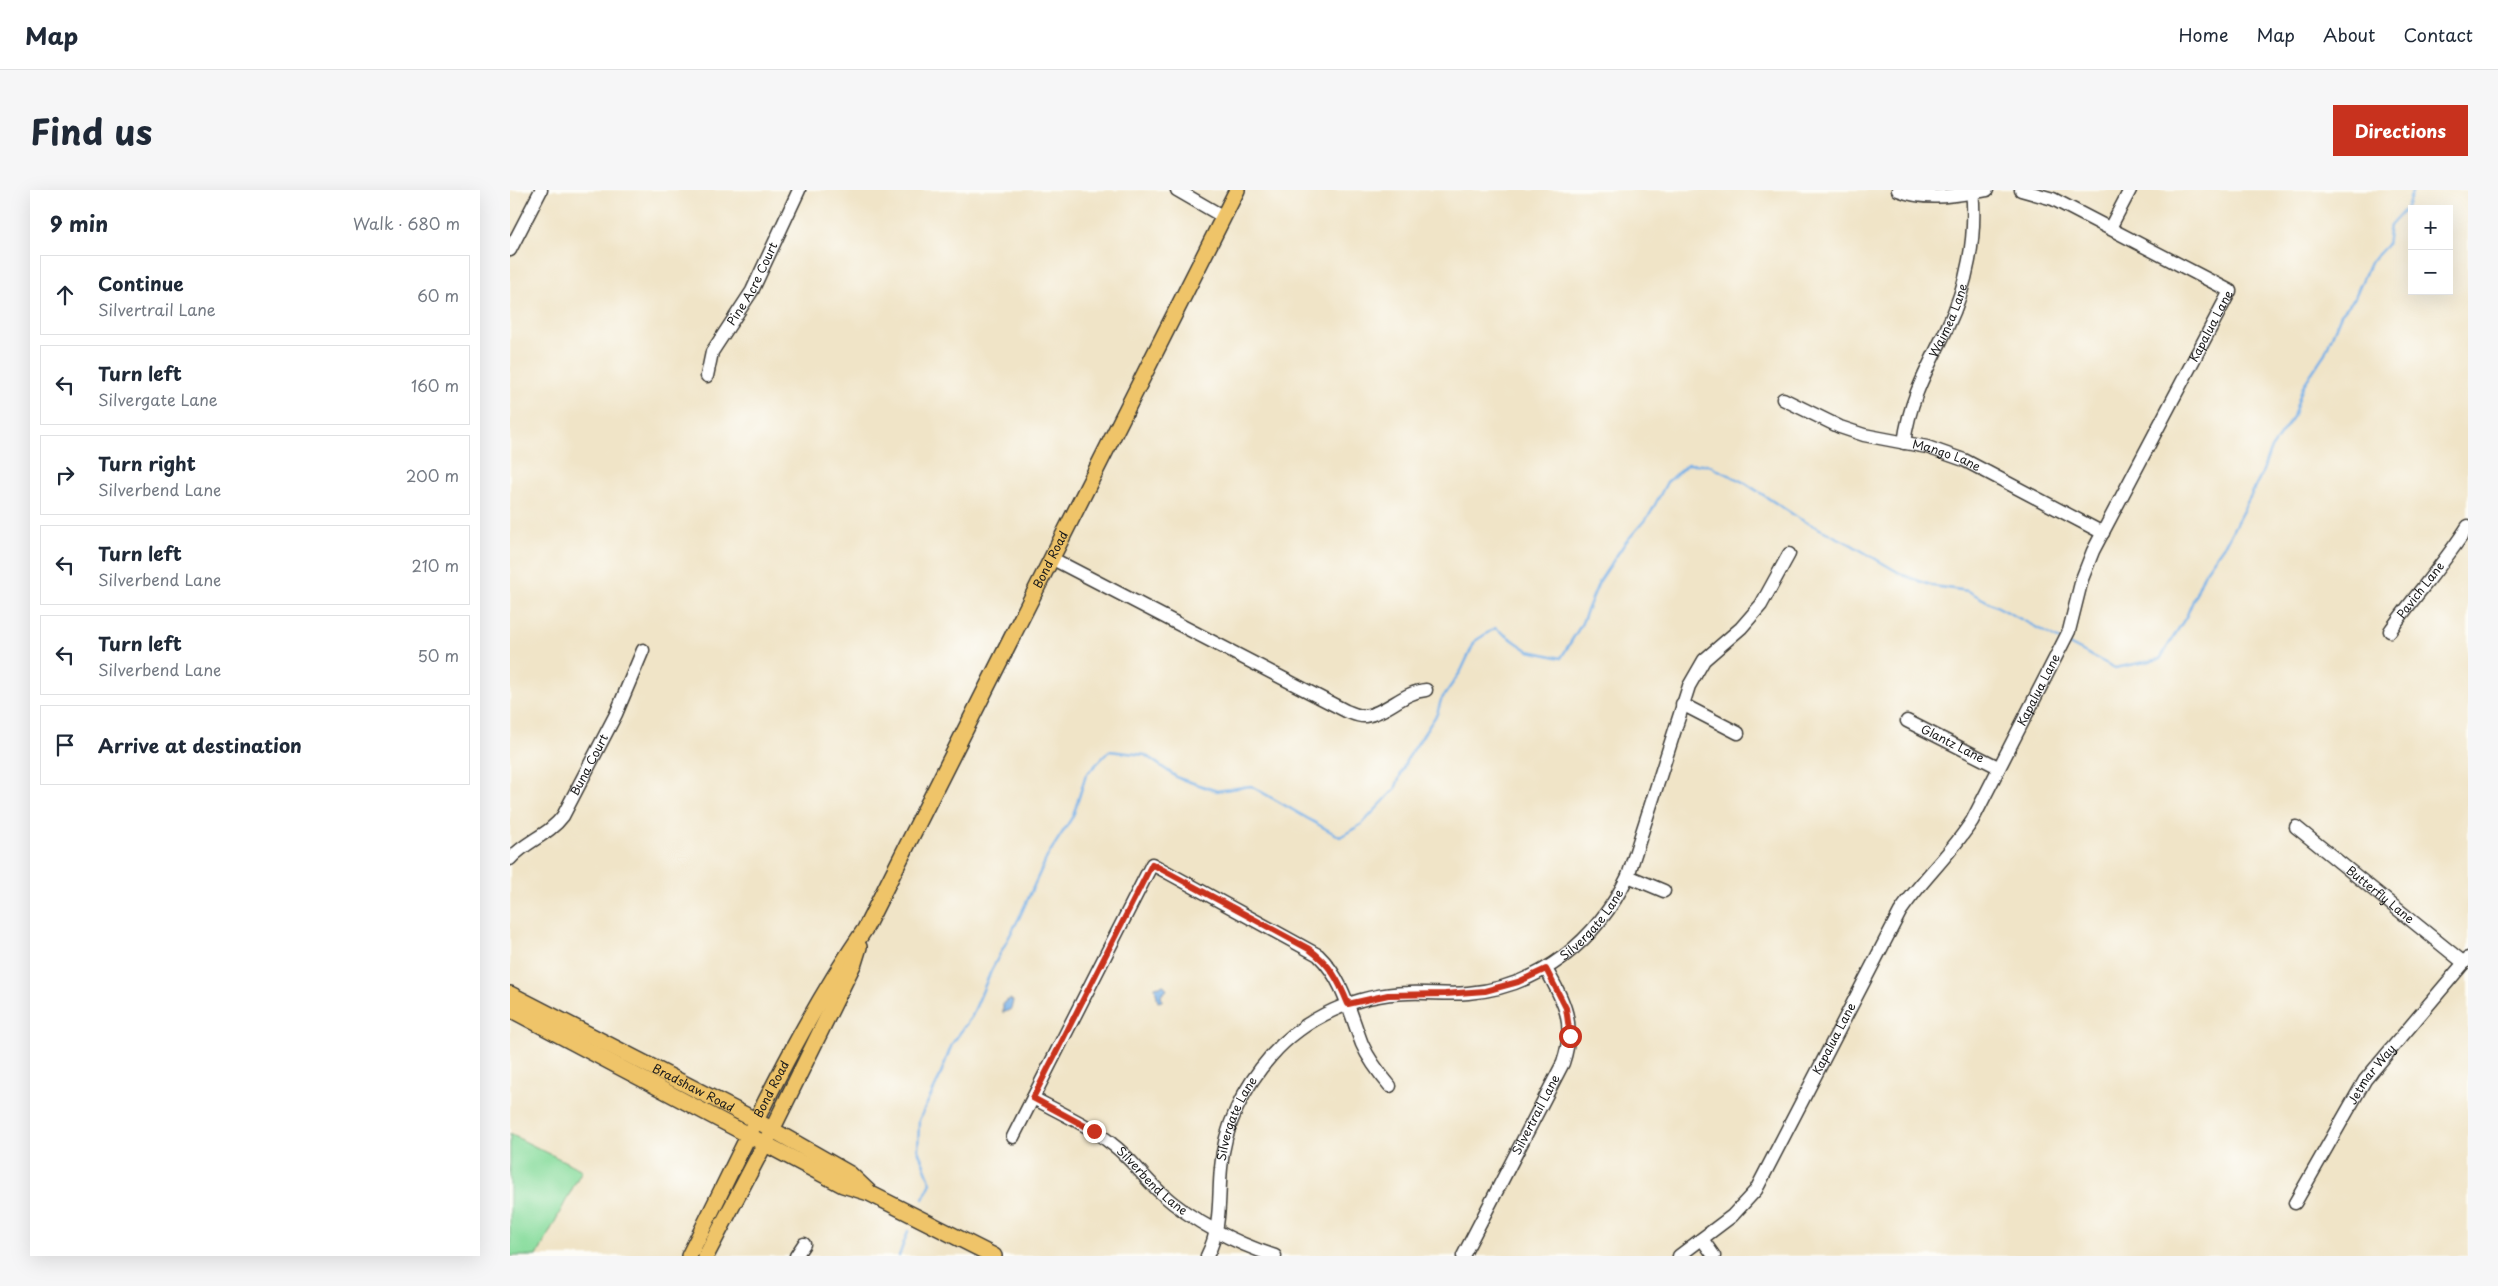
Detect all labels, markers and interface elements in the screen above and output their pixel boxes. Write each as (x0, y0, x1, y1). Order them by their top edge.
text: Map (25, 17, 78, 53)
text: Home (2178, 21, 2228, 48)
text: Map (2256, 21, 2295, 48)
text: About (2323, 21, 2375, 48)
text: Contact (2403, 21, 2473, 48)
text: Find us (30, 104, 152, 157)
button: Directions (2333, 105, 2468, 156)
map controls (2408, 205, 2453, 295)
button: + (2408, 205, 2453, 250)
text: 9 min (50, 207, 108, 239)
text: Walk · 680 m (353, 211, 460, 235)
street label: Pine Acre Court (722, 239, 782, 329)
button: − (2408, 250, 2453, 295)
text: Continue (98, 269, 184, 297)
icon: ahead (51, 281, 79, 309)
street label: Waimea Lane (1924, 281, 1971, 360)
text: 60 m (417, 283, 459, 307)
street label: Kapalua Lane (2184, 286, 2237, 365)
text: Silvertrail Lane (98, 297, 216, 321)
text: Turn left (98, 359, 182, 387)
icon: left (51, 371, 79, 399)
text: 160 m (411, 373, 459, 397)
text: Silvergate Lane (98, 387, 218, 411)
street label: Mango Lane (1911, 434, 1984, 475)
text: Turn right (98, 449, 196, 477)
icon: right (51, 461, 79, 489)
text: 200 m (406, 463, 459, 487)
text: Silverbend Lane (98, 477, 221, 501)
street label: Bond Road (1028, 528, 1072, 591)
text: Turn left (98, 539, 182, 567)
icon: left (51, 551, 79, 579)
text: 210 m (411, 553, 459, 577)
street label: Pavich Lane (2392, 558, 2448, 622)
text: Silverbend Lane (98, 567, 221, 591)
text: Turn left (98, 629, 182, 657)
icon: left (51, 641, 79, 669)
text: 50 m (418, 643, 459, 667)
street label: Kapalua Lane (2012, 650, 2064, 729)
text: Silverbend Lane (98, 657, 221, 681)
street label: Glantz Lane (1918, 719, 1988, 767)
street label: Buna Court (565, 730, 612, 799)
icon: arrive (51, 731, 79, 759)
text: Arrive at destination (98, 731, 302, 759)
street label: Butterfly Lane (2343, 861, 2419, 927)
street label: Silvergate Lane (1556, 885, 1627, 964)
street label: Kapalua Lane (1807, 999, 1860, 1078)
route start (1559, 1025, 1582, 1048)
street label: Jetmar Way (2343, 1040, 2400, 1108)
street label: Bond Road (749, 1057, 793, 1121)
street label: Bradshaw Road (649, 1059, 738, 1116)
street label: Silvertrail Lane (1507, 1071, 1564, 1158)
street label: Silvergate Lane (1212, 1072, 1261, 1162)
route end (1083, 1120, 1106, 1143)
street label: Silverbend Lane (1113, 1142, 1191, 1219)

